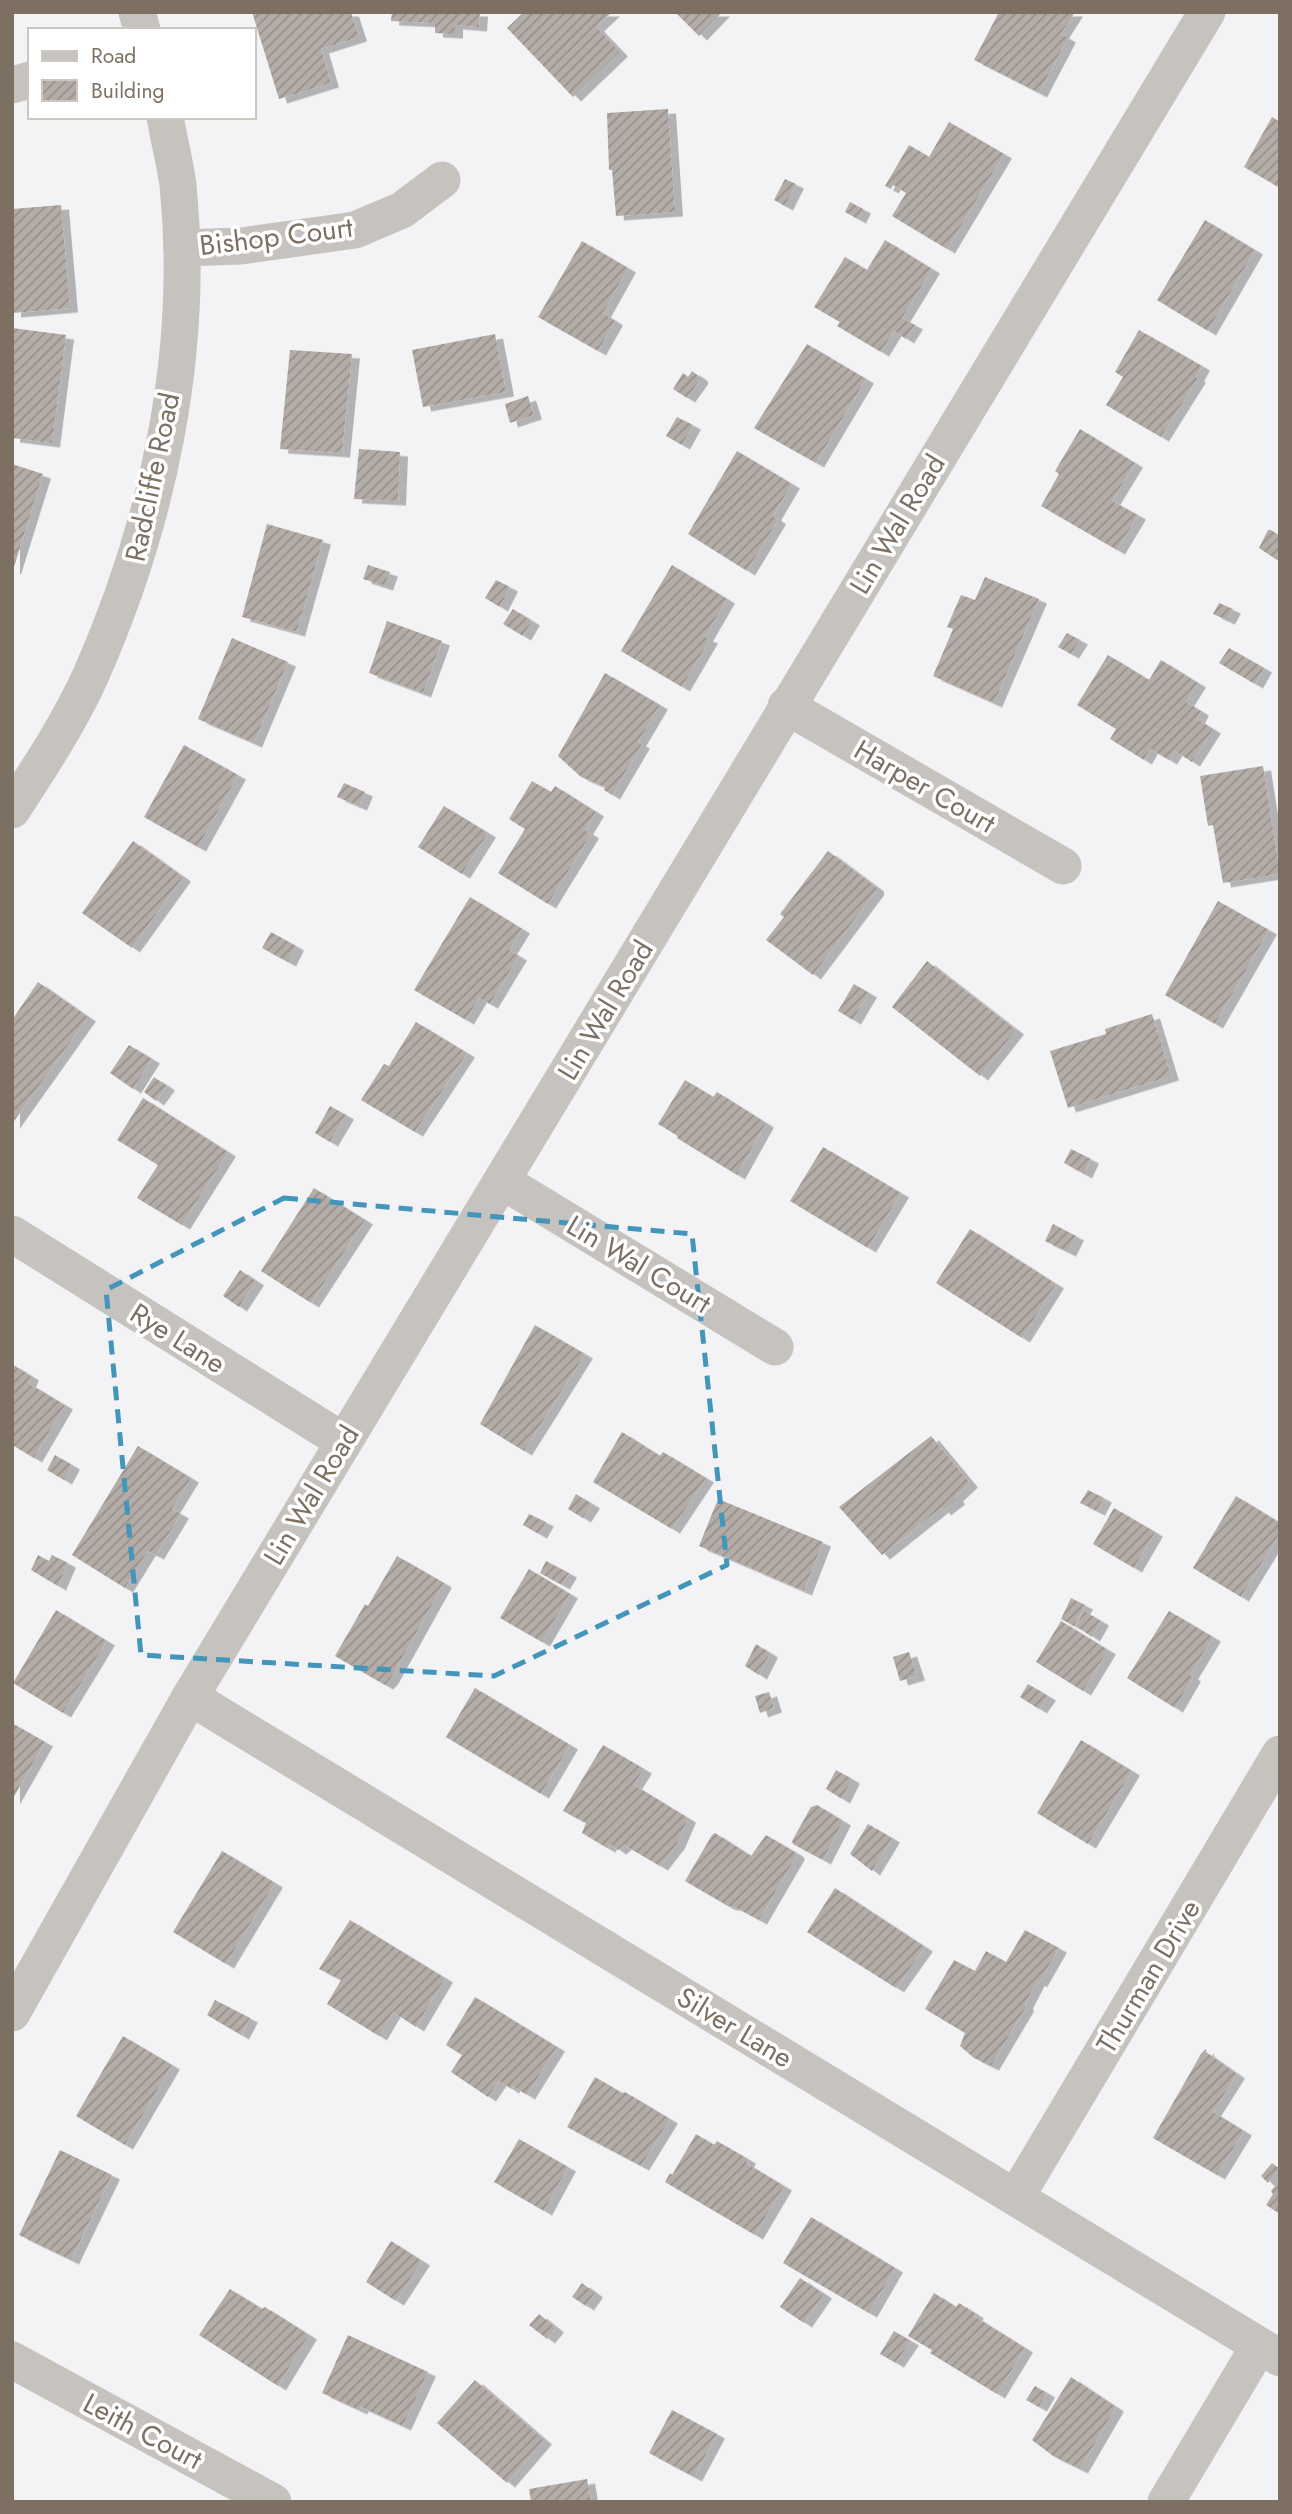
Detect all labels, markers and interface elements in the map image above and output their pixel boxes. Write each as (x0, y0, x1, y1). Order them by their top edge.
legend (28, 28, 256, 119)
text: Road (91, 41, 136, 71)
text: Building (91, 76, 164, 106)
street label: Bishop Court (197, 207, 355, 266)
street label: Radcliffe Road (115, 389, 190, 565)
street label: Lin Wal Road (840, 447, 955, 602)
street label: Harper Court (847, 729, 1003, 844)
street label: Lin Wal Road (548, 933, 663, 1088)
street label: Lin Wal Court (559, 1205, 719, 1324)
street label: Rye Lane (122, 1293, 233, 1384)
street label: Lin Wal Road (254, 1418, 369, 1573)
street label: Thurman Drive (1086, 1892, 1210, 2061)
street label: Silver Lane (669, 1977, 800, 2078)
street label: Leith Court (76, 2383, 210, 2480)

